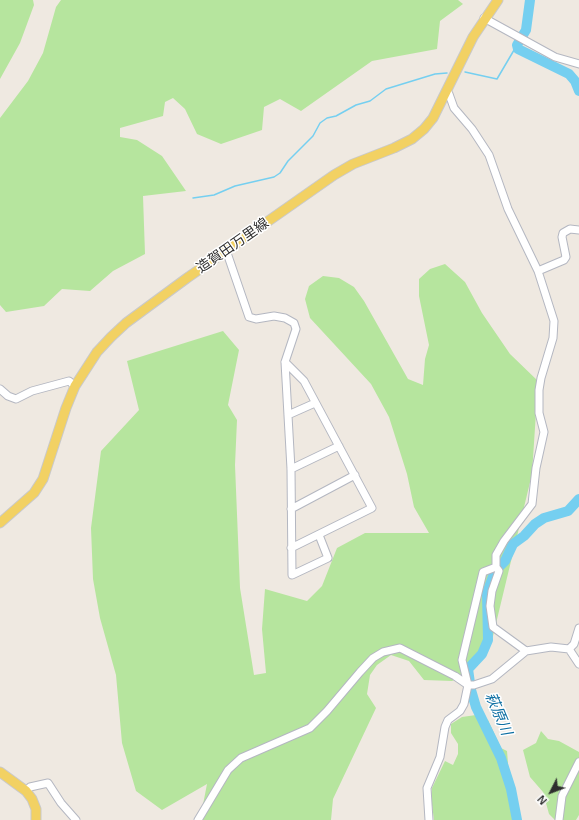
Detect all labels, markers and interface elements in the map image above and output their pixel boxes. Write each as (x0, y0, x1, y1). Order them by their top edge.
street label: 造賀田万里線 (194, 215, 272, 277)
water label: 萩原川 (481, 690, 515, 738)
north arrow (531, 772, 571, 812)
text: N (535, 793, 549, 807)

